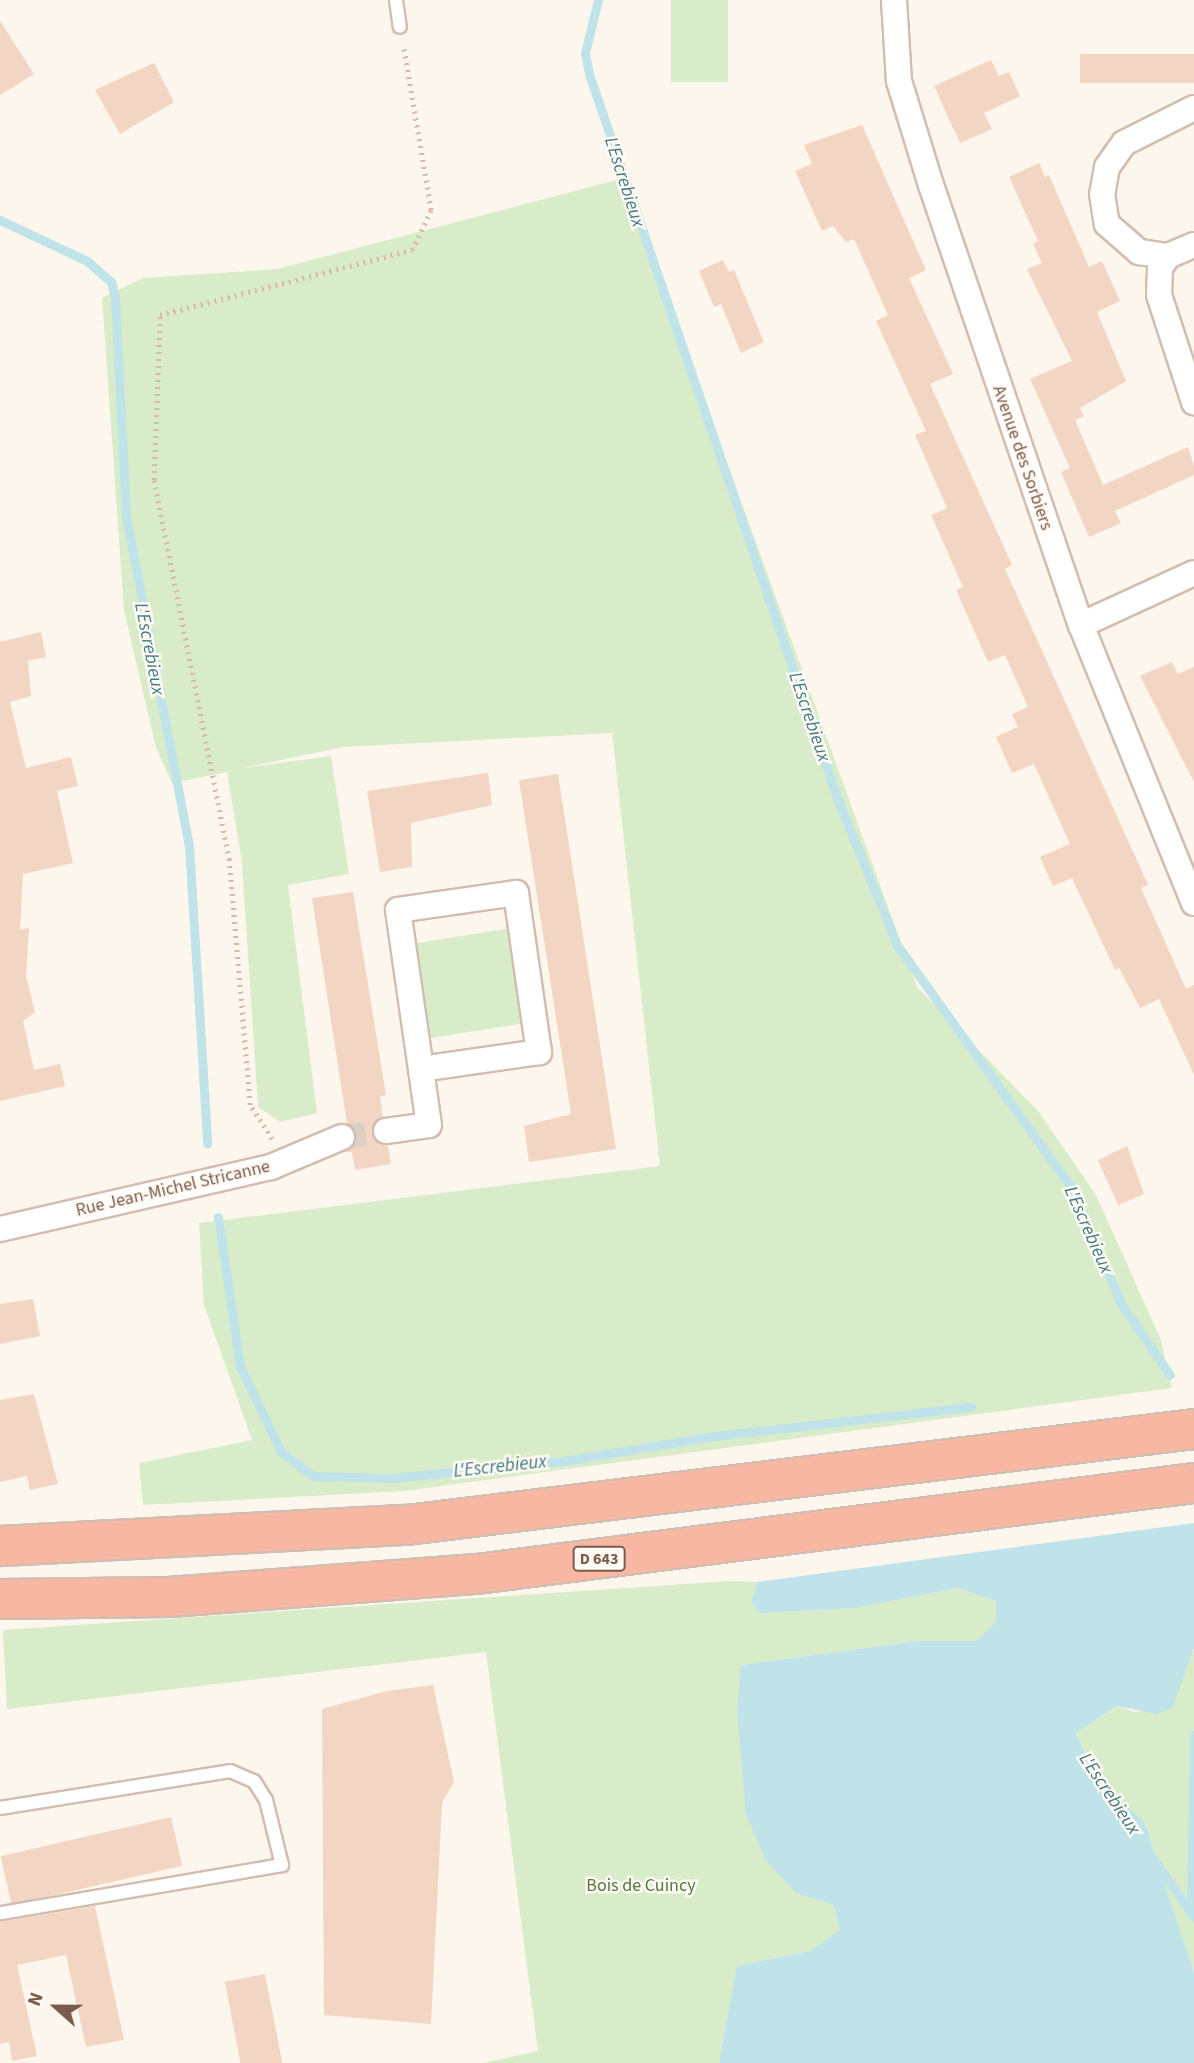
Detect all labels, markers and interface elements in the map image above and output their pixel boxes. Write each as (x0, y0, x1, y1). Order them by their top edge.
water label: L'Escrebieux (599, 134, 649, 230)
street label: Avenue des Sorbiers (987, 383, 1057, 533)
water label: L'Escrebieux (129, 601, 169, 697)
water label: L'Escrebieux (783, 669, 835, 765)
street label: Rue Jean-Michel Stricanne (74, 1156, 272, 1222)
water label: L'Escrebieux (1059, 1183, 1117, 1277)
water label: L'Escrebieux (452, 1451, 548, 1483)
road number: D 643 (571, 1546, 627, 1572)
water label: L'Escrebieux (1073, 1749, 1145, 1839)
park label: Bois de Cuincy (586, 1875, 696, 1897)
north arrow (21, 1972, 91, 2042)
text: N (21, 1989, 51, 2010)

